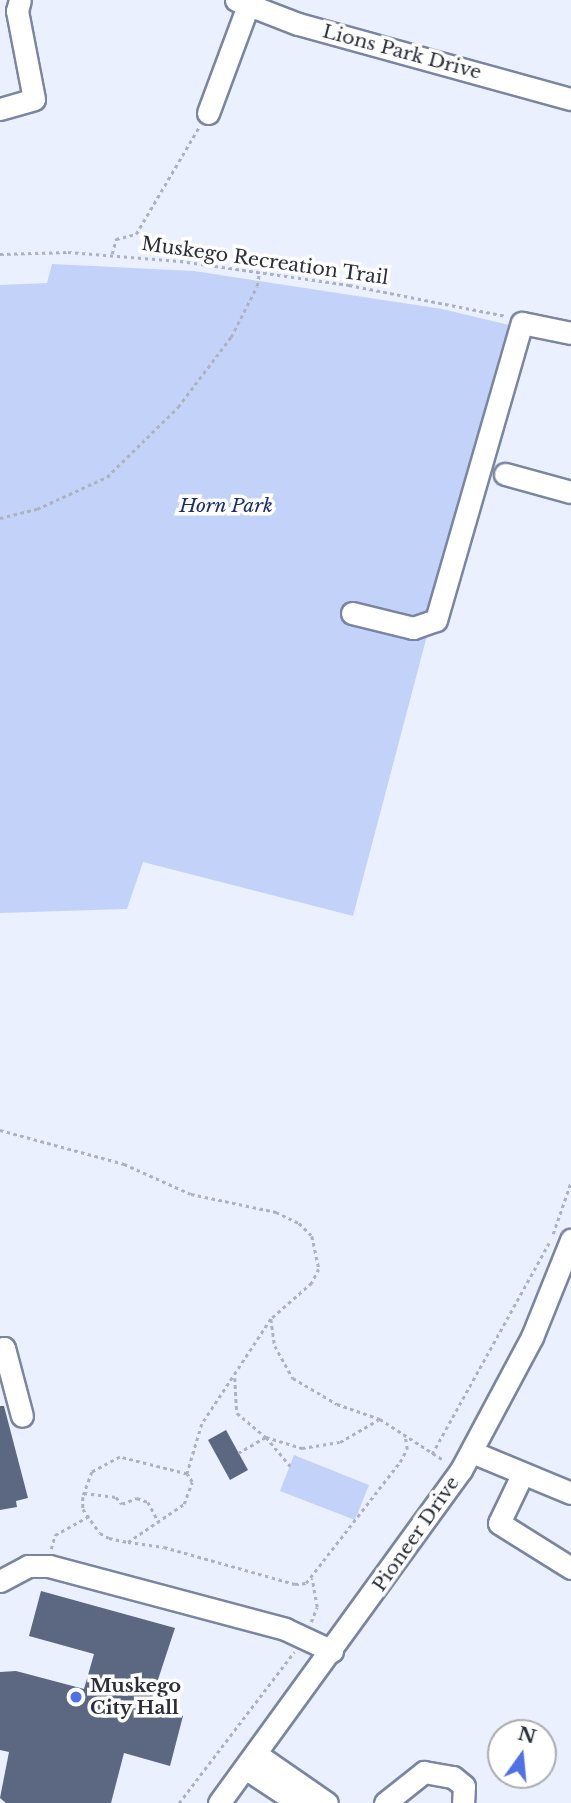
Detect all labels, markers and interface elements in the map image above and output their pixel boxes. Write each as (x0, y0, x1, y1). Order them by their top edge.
street label: Lions Park Drive (320, 20, 484, 84)
street label: Muskego Recreation Trail (140, 232, 390, 290)
park label: Horn Park (179, 495, 273, 517)
street label: Pioneer Drive (368, 1472, 464, 1596)
place label: Muskego City Hall (90, 1675, 181, 1719)
marker: Muskego City Hall (68, 1689, 84, 1705)
north arrow (487, 1719, 557, 1789)
text: N (515, 1722, 539, 1749)

